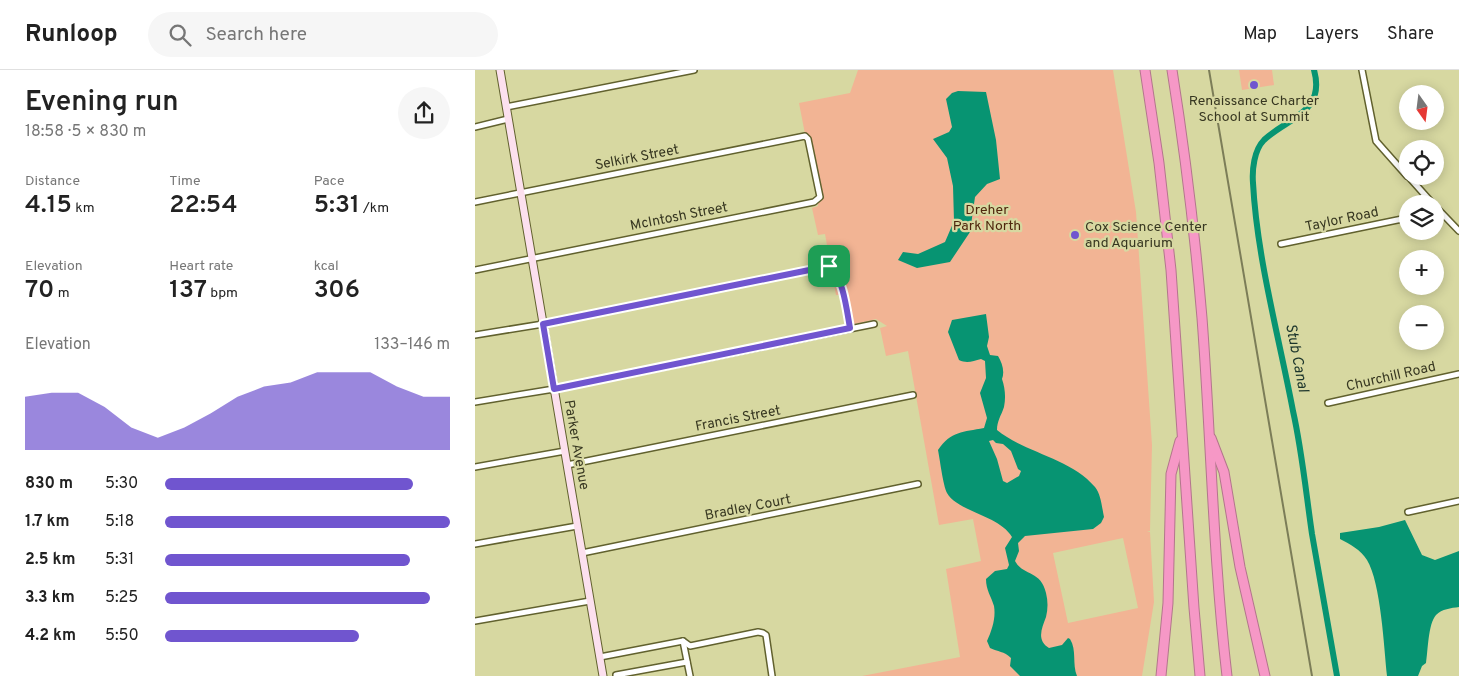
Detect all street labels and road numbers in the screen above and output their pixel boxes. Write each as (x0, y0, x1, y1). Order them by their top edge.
street label: Selkirk Street (594, 142, 680, 174)
street label: McIntosh Street (629, 199, 729, 235)
street label: Taylor Road (1304, 204, 1380, 236)
street label: Churchill Road (1345, 358, 1437, 396)
street label: Parker Avenue (560, 399, 592, 491)
street label: Francis Street (694, 402, 782, 436)
street label: Bradley Court (704, 491, 792, 525)

